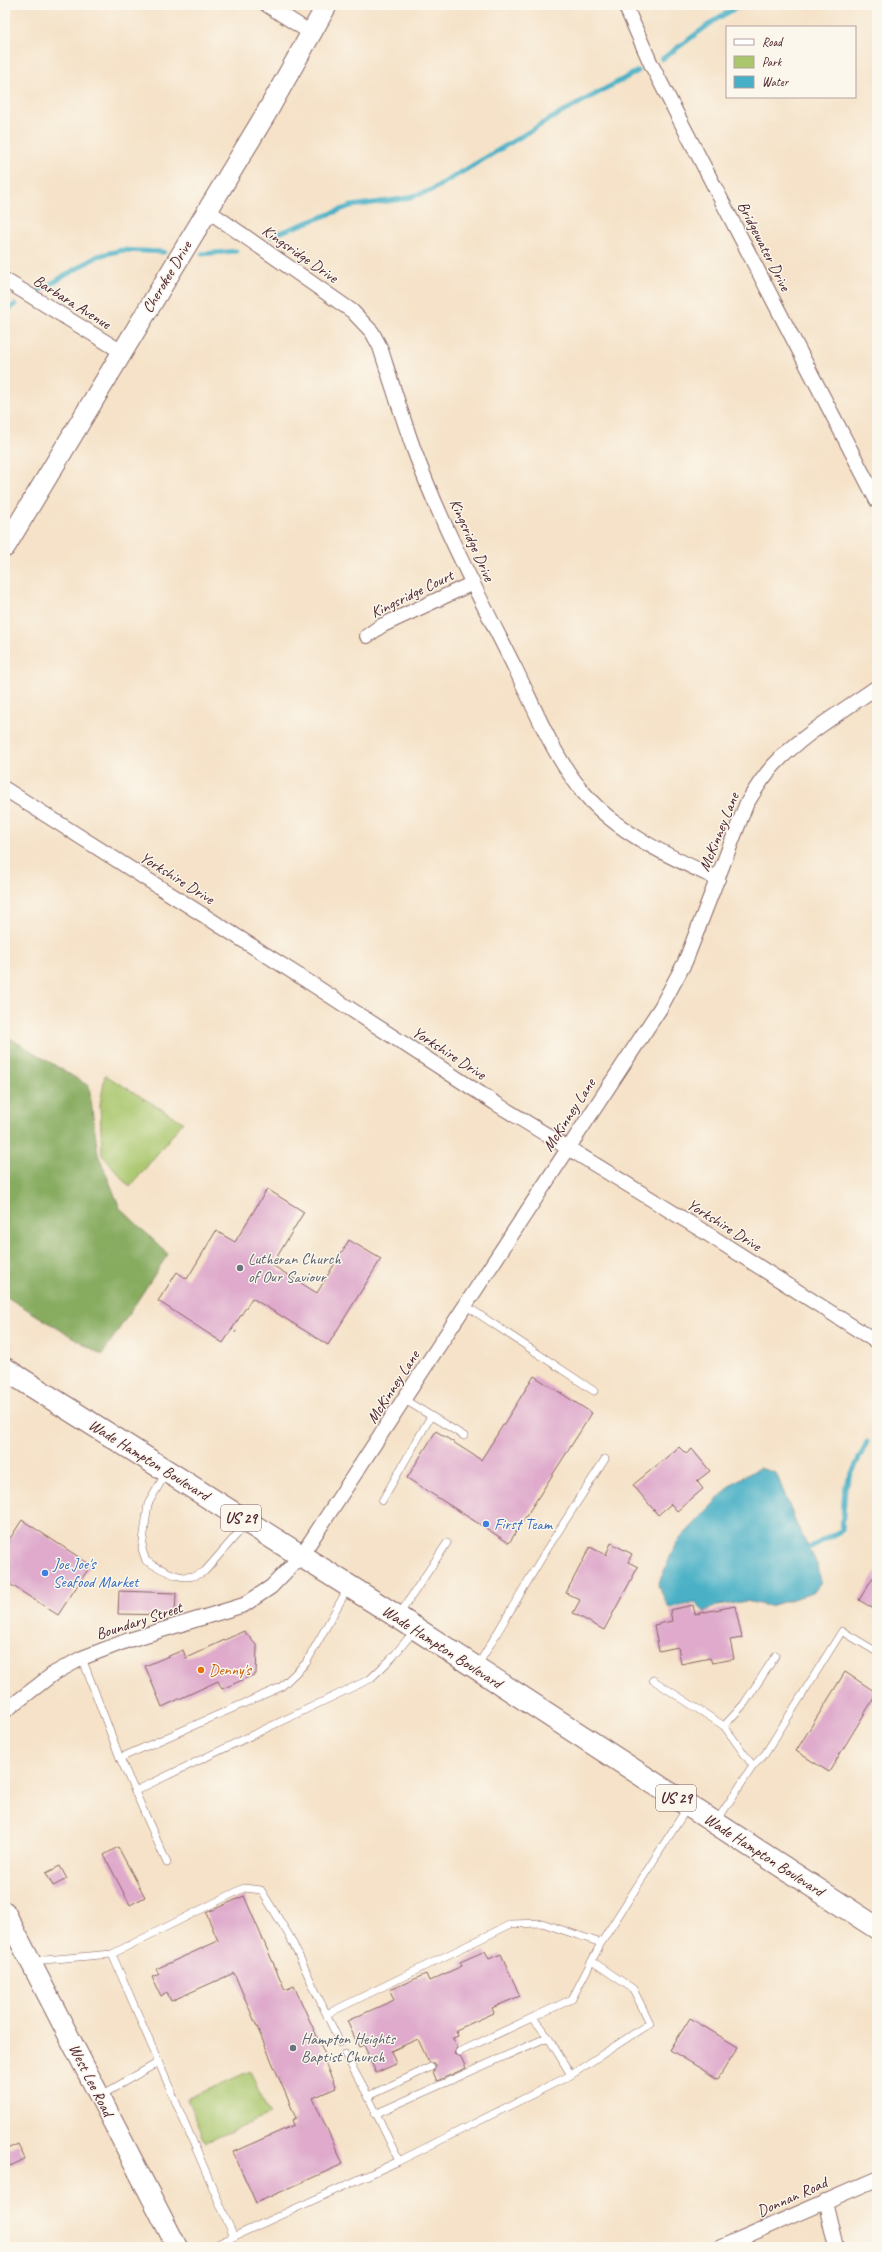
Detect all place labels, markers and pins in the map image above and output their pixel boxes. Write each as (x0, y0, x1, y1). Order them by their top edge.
place label: Lutheran Church of Our Saviour (248, 1249, 341, 1287)
marker: Lutheran Church of Our Saviour (235, 1263, 245, 1273)
place label: First Team (494, 1514, 554, 1534)
marker: First Team (481, 1519, 491, 1529)
place label: Joe Joe's Seafood Market (52, 1554, 140, 1592)
marker: Joe Joe's Seafood Market (40, 1568, 50, 1578)
place label: Denny's (209, 1660, 252, 1680)
marker: Denny's (196, 1665, 206, 1675)
place label: Hampton Heights Baptist Church (301, 2029, 396, 2067)
marker: Hampton Heights Baptist Church (288, 2043, 298, 2053)

